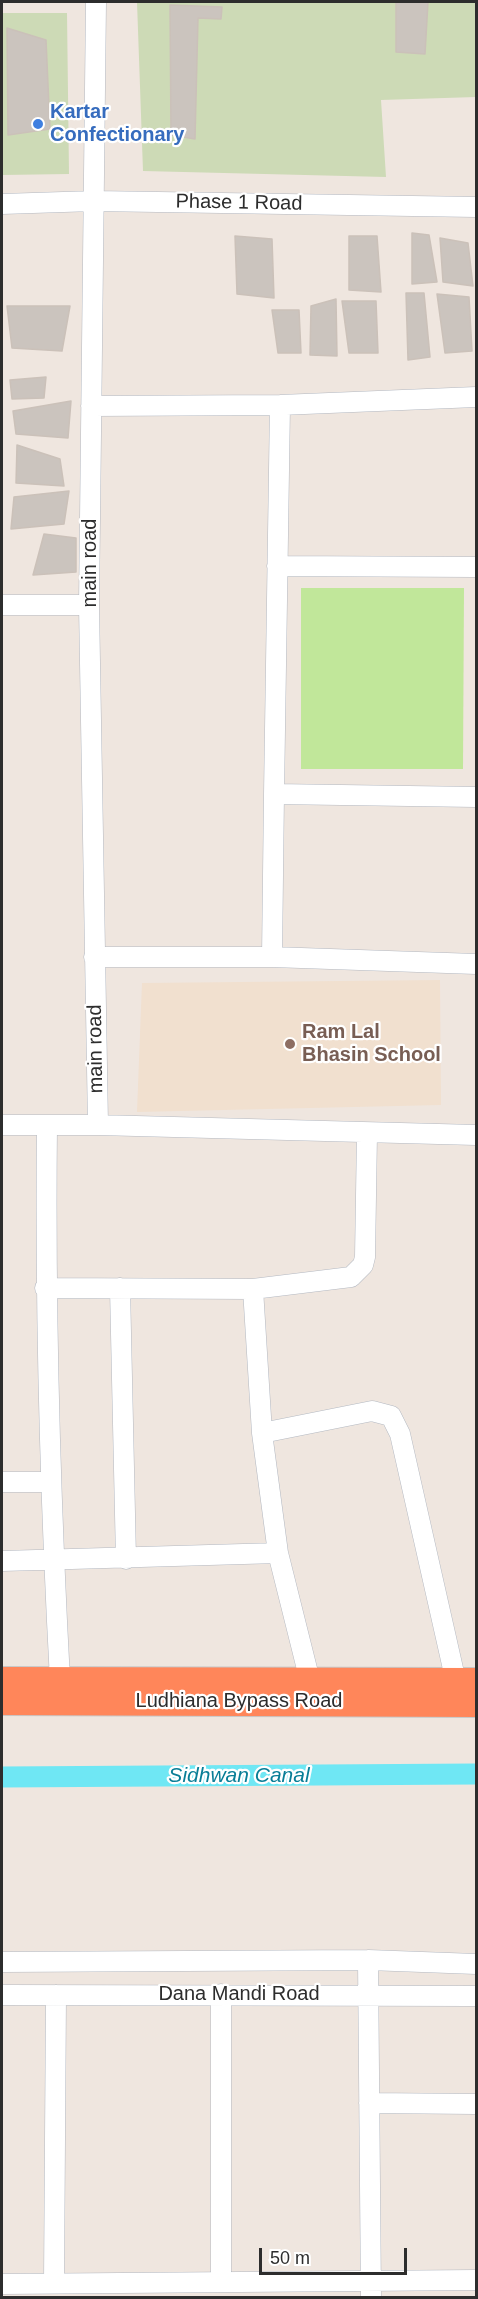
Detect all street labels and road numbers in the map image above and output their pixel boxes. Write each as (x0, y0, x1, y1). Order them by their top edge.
street label: Phase 1 Road (175, 190, 303, 216)
street label: main road (78, 519, 102, 607)
street label: main road (83, 1004, 109, 1094)
street label: Ludhiana Bypass Road (136, 1689, 342, 1713)
street label: Dana Mandi Road (158, 1982, 320, 2006)

